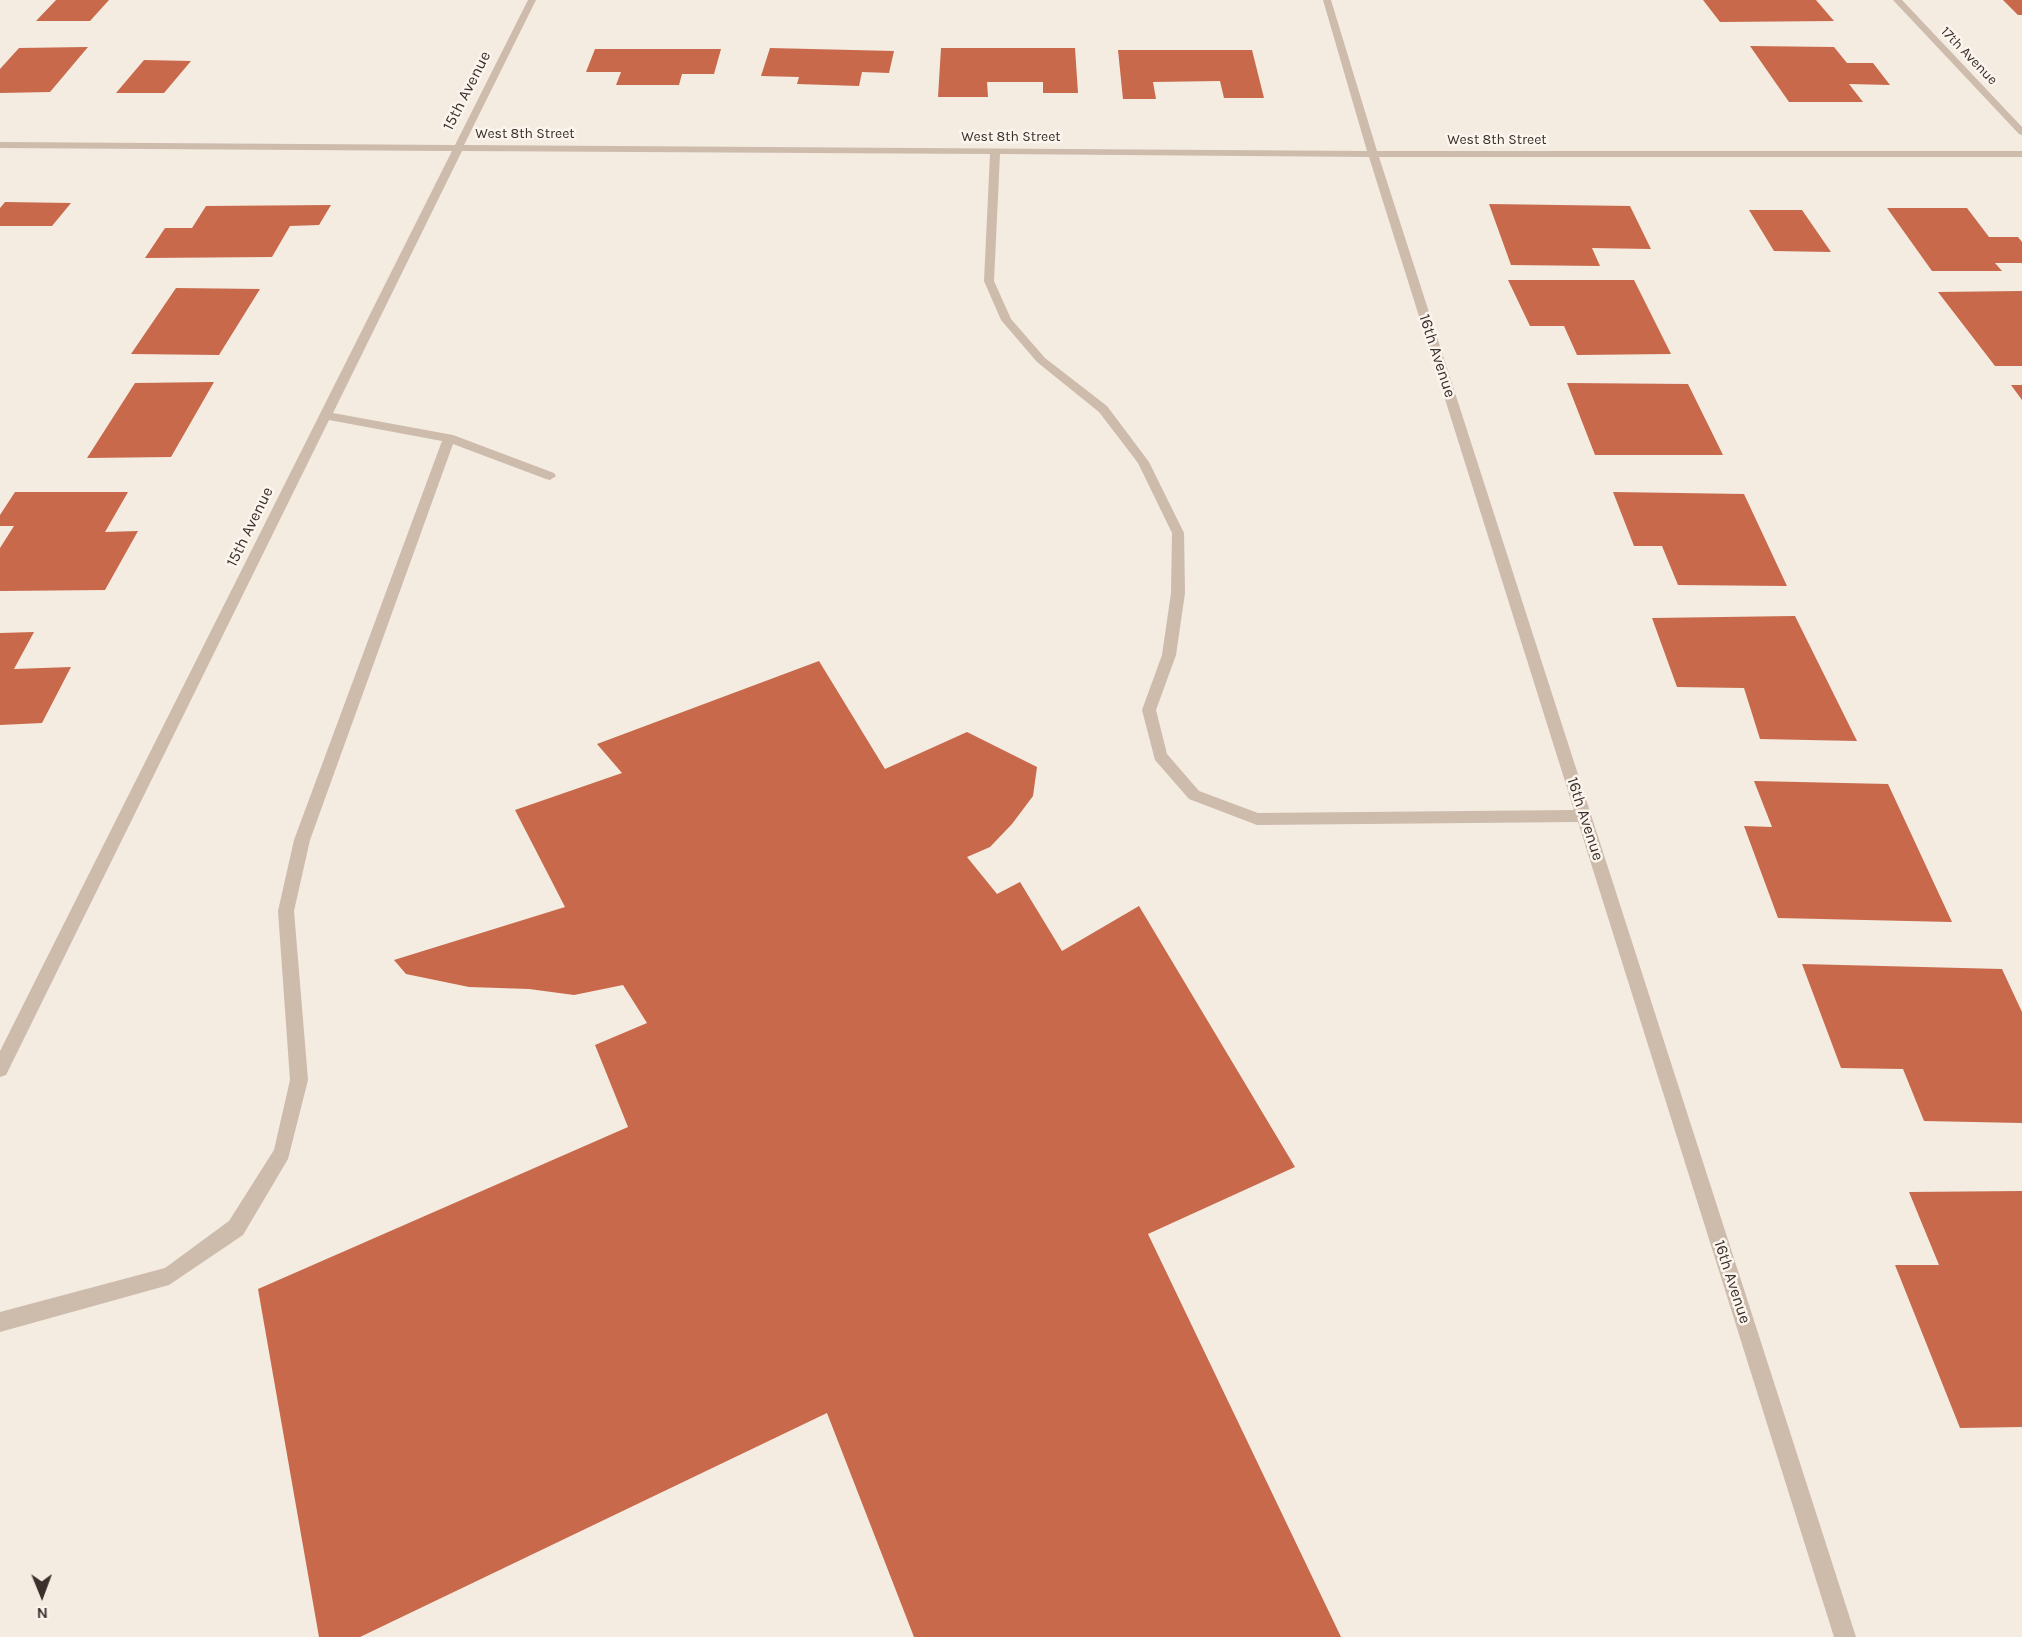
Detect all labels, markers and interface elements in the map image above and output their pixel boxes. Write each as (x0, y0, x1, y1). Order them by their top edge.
street label: 17th Avenue (1937, 23, 2001, 89)
street label: 15th Avenue (439, 48, 495, 134)
street label: West 8th Street (475, 126, 575, 142)
street label: West 8th Street (961, 129, 1061, 145)
street label: West 8th Street (1447, 132, 1547, 148)
street label: 16th Avenue (1414, 312, 1460, 400)
street label: 15th Avenue (222, 484, 278, 570)
street label: 16th Avenue (1562, 775, 1608, 863)
street label: 16th Avenue (1709, 1238, 1755, 1326)
north arrow (12, 1565, 72, 1625)
text: N (36, 1604, 48, 1623)

